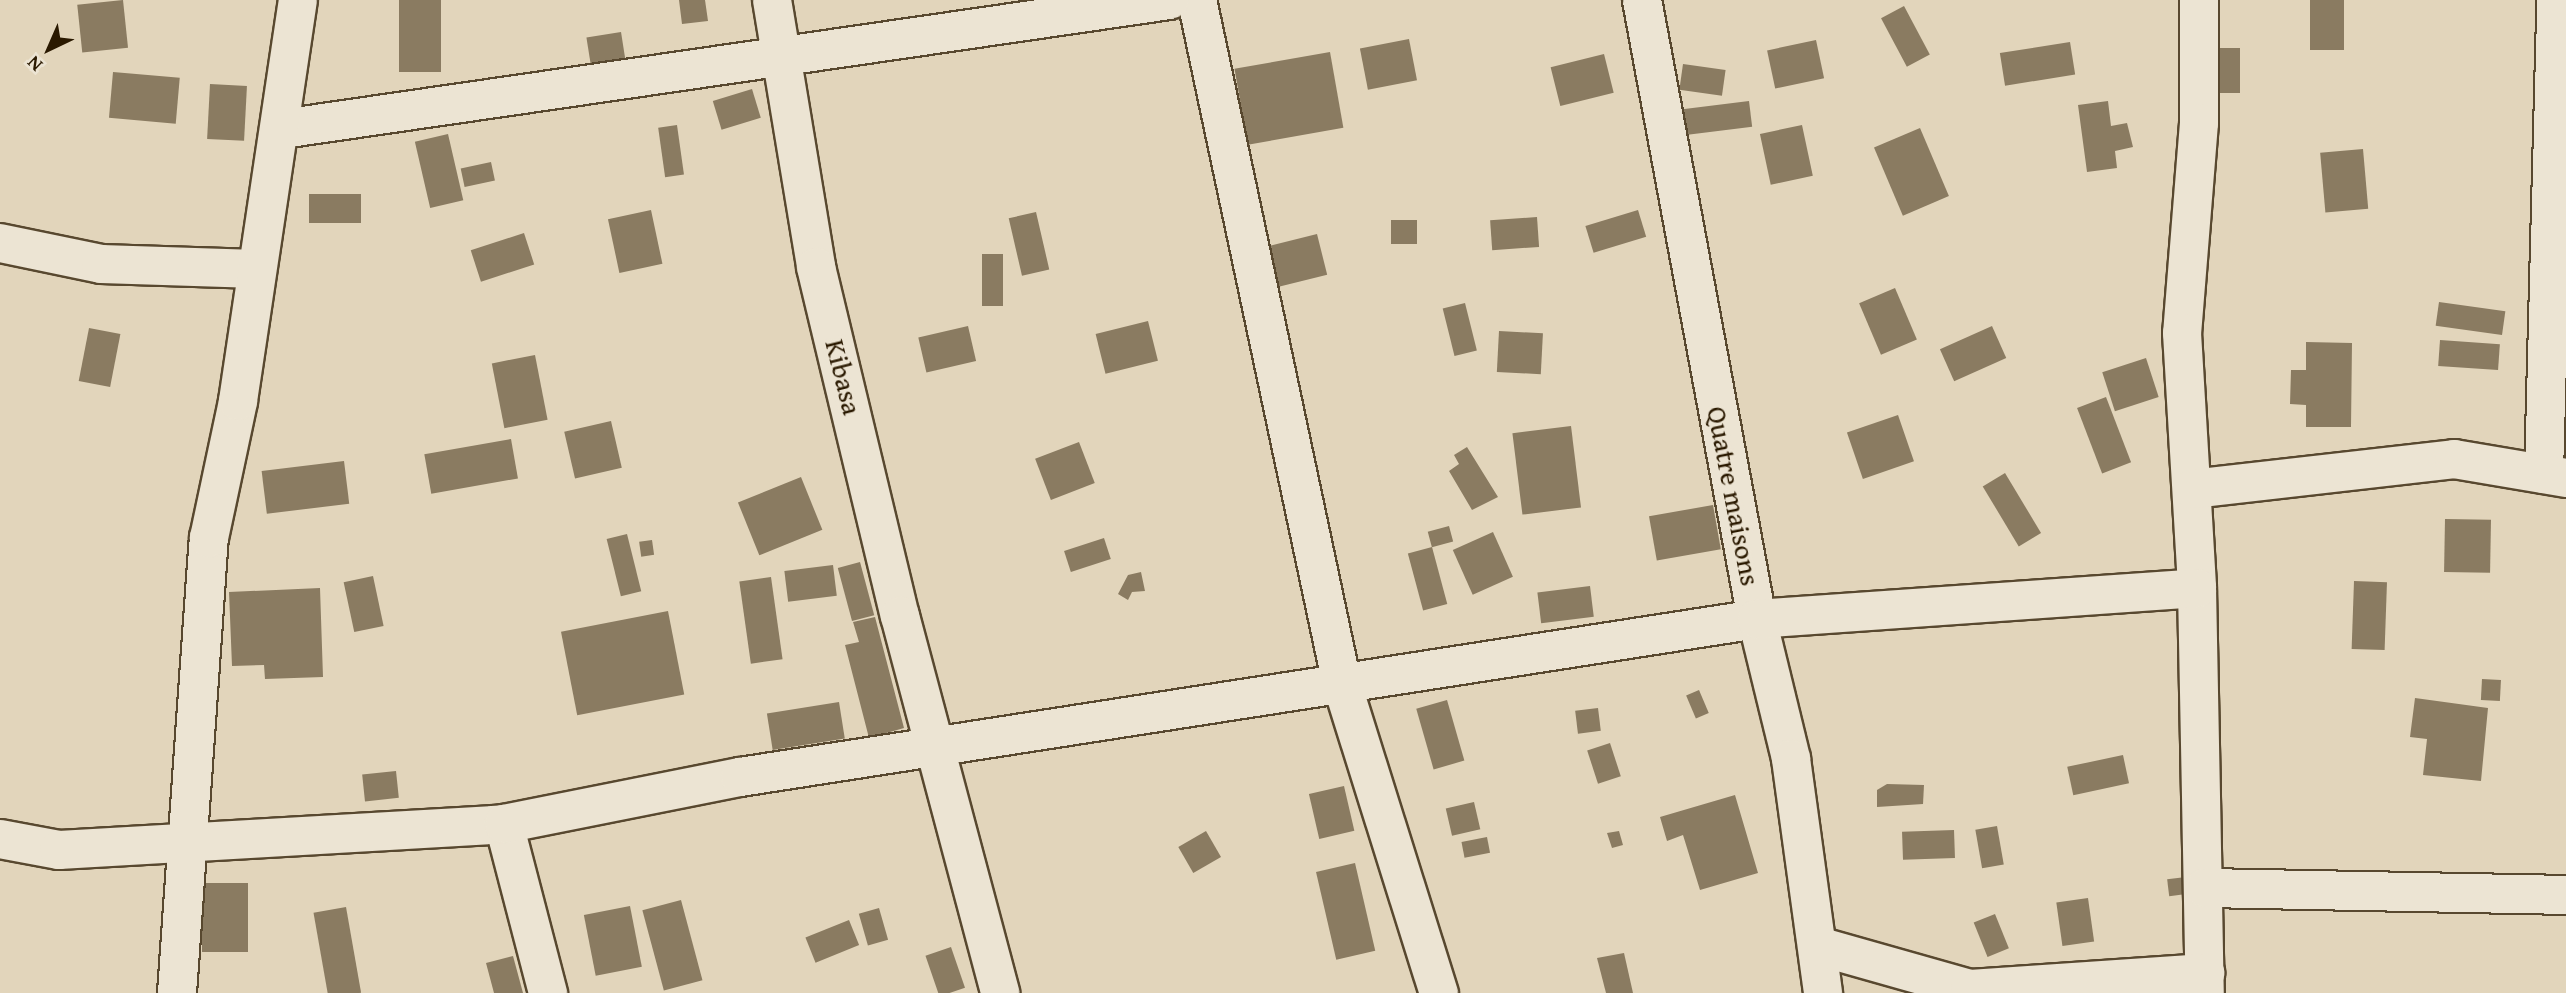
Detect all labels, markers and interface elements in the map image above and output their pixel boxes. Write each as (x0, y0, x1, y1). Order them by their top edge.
north arrow (14, 14, 84, 84)
text: N (20, 50, 49, 79)
street label: Kibasa (818, 336, 870, 418)
street label: Quatre maisons (1700, 404, 1768, 588)

